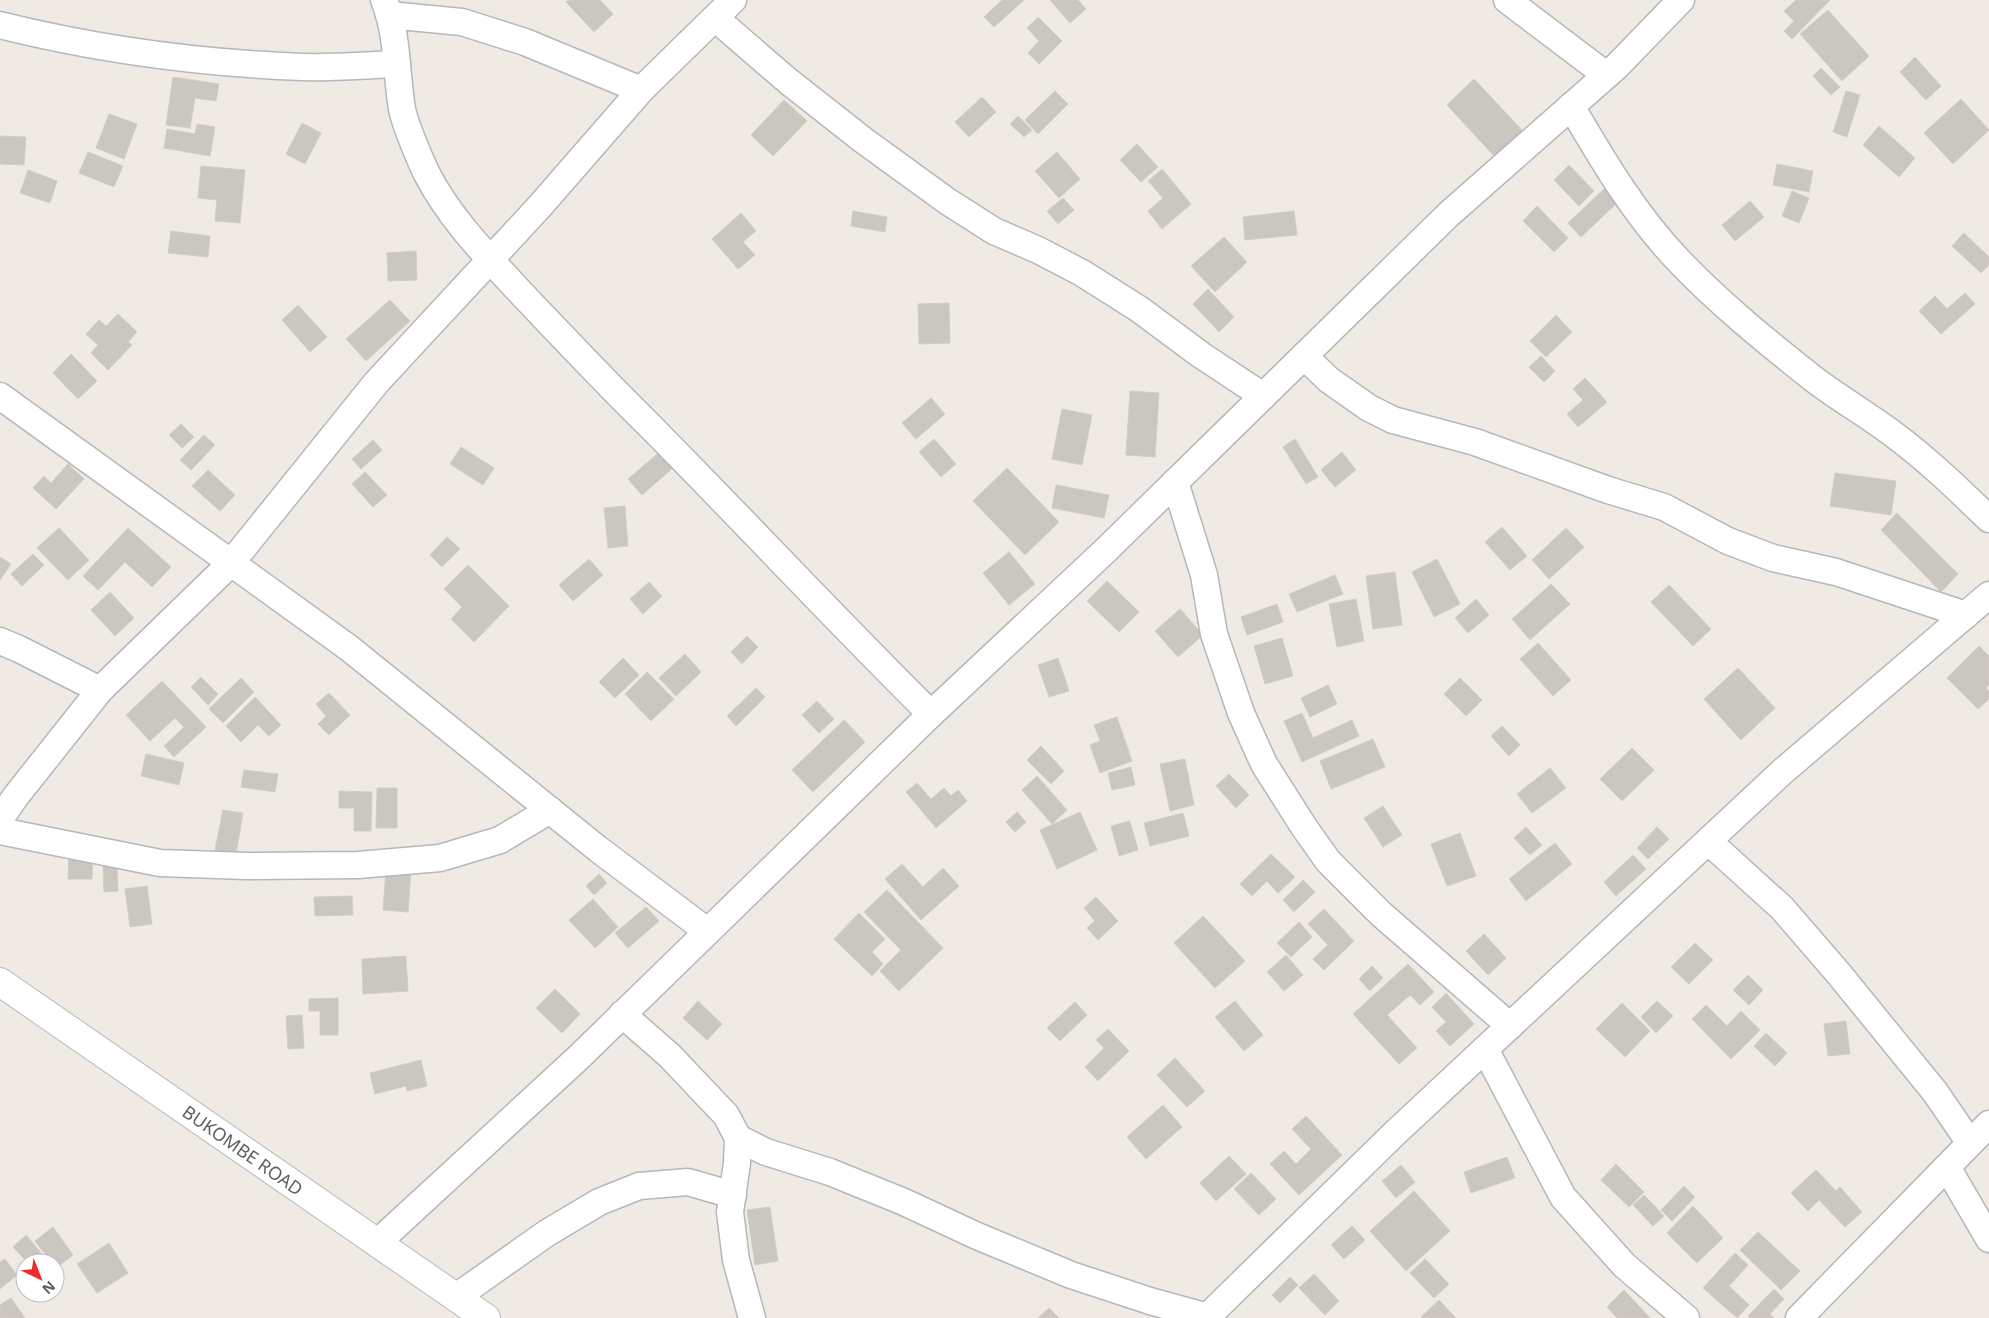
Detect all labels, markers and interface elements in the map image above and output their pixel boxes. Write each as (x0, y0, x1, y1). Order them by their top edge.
street label: BUKOMBE ROAD (178, 1099, 308, 1201)
north arrow (15, 1253, 65, 1303)
text: N (39, 1277, 60, 1299)

